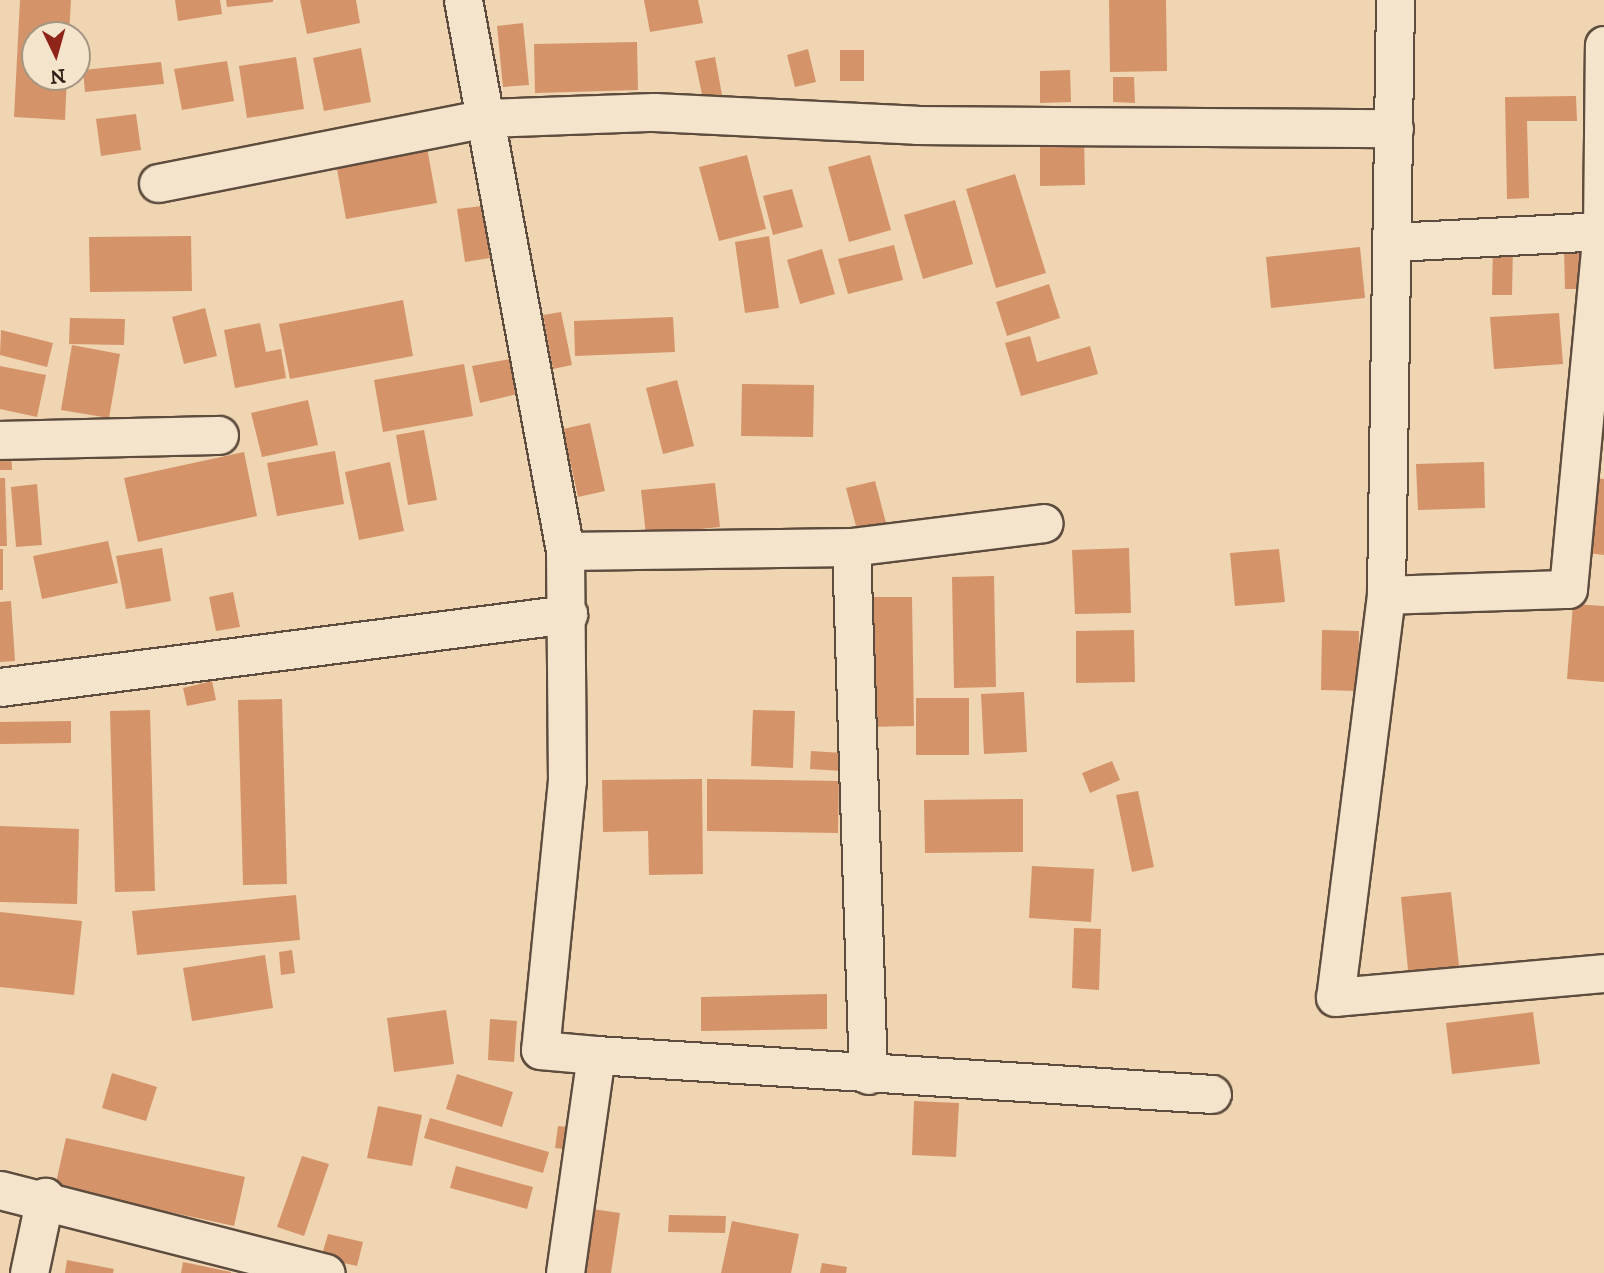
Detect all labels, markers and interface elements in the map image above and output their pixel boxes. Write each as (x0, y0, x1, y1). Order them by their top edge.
north arrow (21, 21, 91, 91)
text: N (49, 63, 66, 88)

